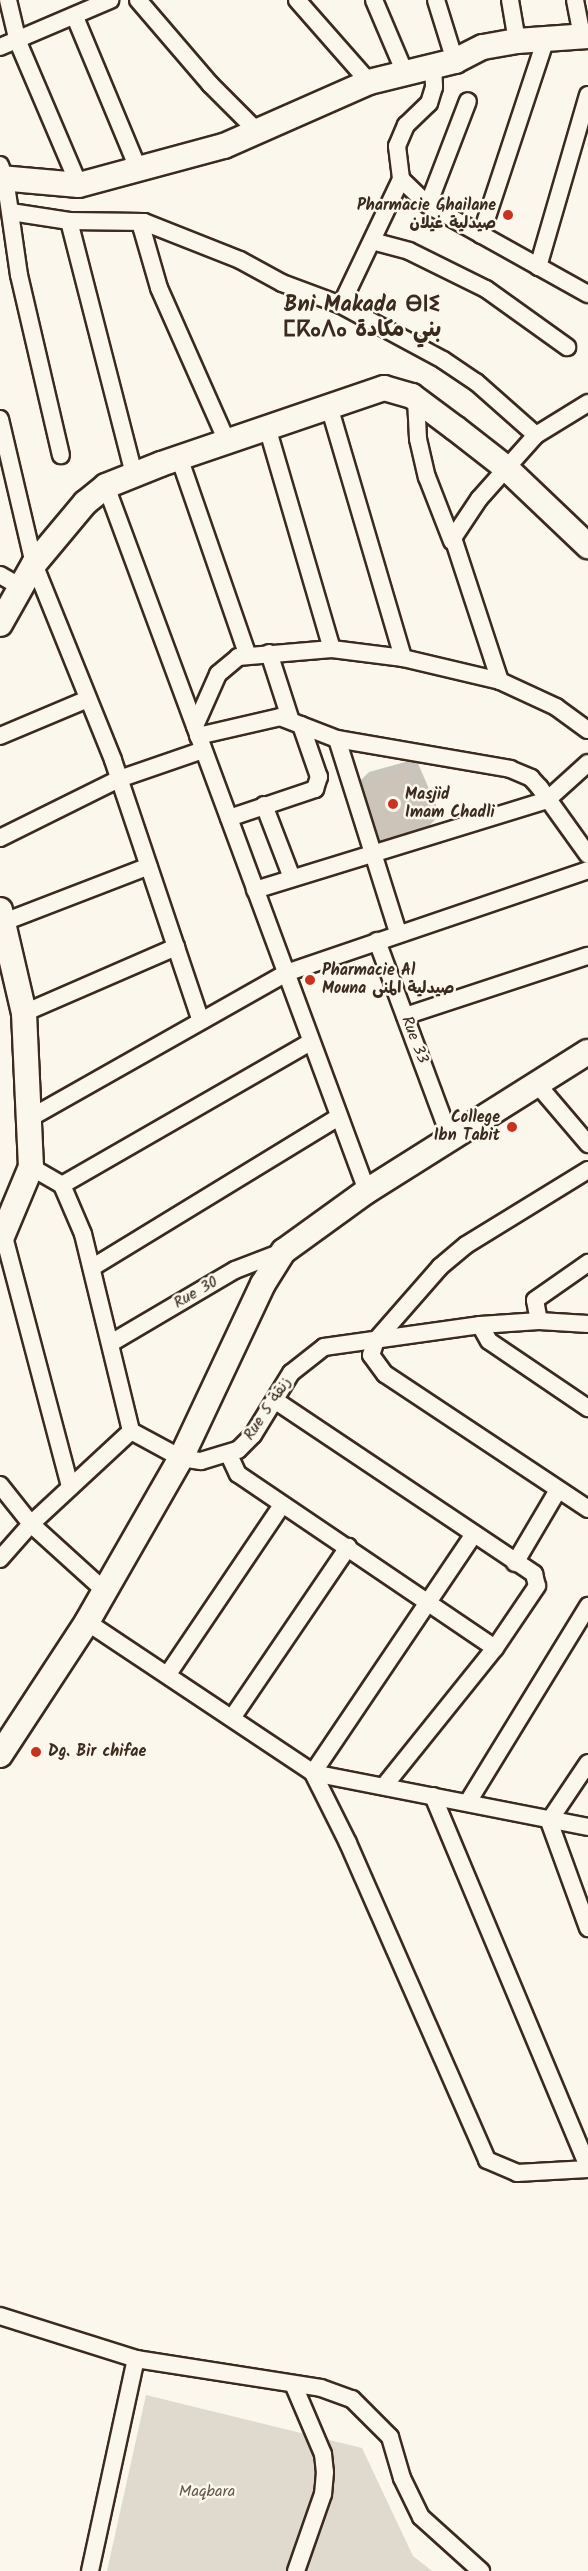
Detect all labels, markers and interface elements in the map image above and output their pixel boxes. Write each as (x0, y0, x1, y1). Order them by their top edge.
place label: Pharmacie Ghailane صيدلية غيلان (357, 196, 496, 234)
marker: Pharmacie Ghailane صيدلية غيلان (501, 208, 515, 222)
district label: Bni Makada ⴱⵏⵉ ⵎⴽⴰⴷⴰ بني مكادة (283, 292, 441, 344)
place label: Masjid Imam Chadli (405, 785, 495, 823)
marker: Masjid Imam Chadli (386, 797, 400, 811)
place label: Pharmacie Al Mouna صيدلية المنى (322, 961, 454, 999)
marker: Pharmacie Al Mouna صيدلية المنى (303, 973, 317, 987)
street label: Rue 33 (396, 1014, 432, 1066)
place label: College Ibn Tabit (434, 1108, 500, 1146)
marker: College Ibn Tabit (505, 1120, 519, 1134)
street label: Rue 30 (171, 1273, 221, 1313)
street label: Rue 5 زنقة (240, 1374, 296, 1444)
place label: Dg. Bir chifae (48, 1742, 146, 1762)
marker: Dg. Bir chifae (29, 1745, 43, 1759)
park label: Maqbara (179, 2482, 235, 2502)

